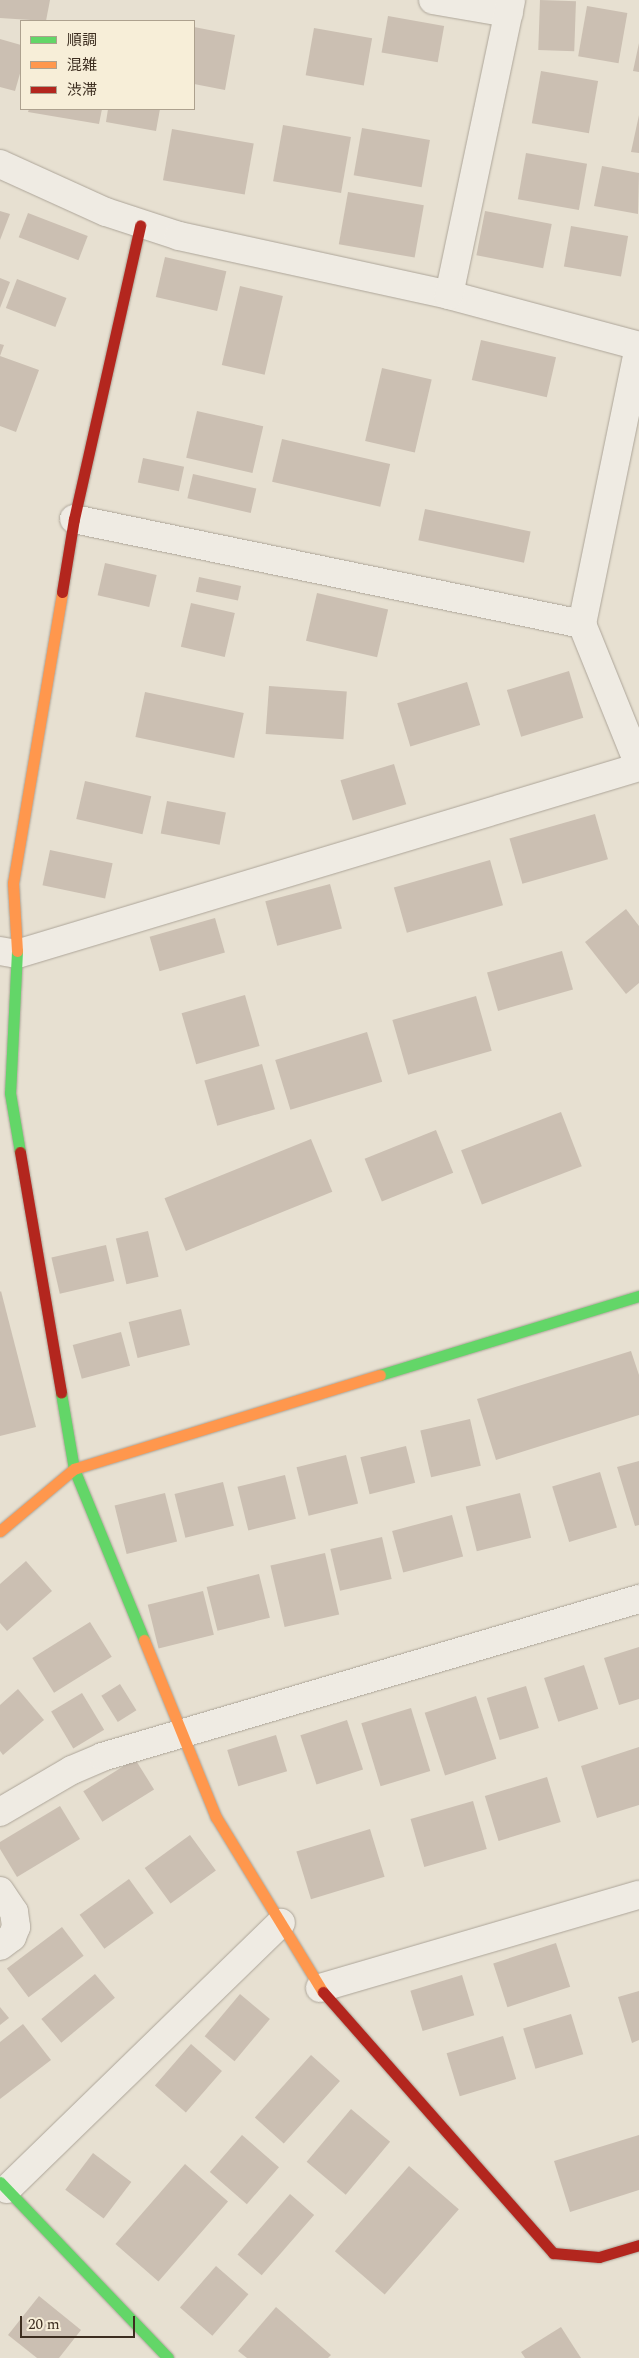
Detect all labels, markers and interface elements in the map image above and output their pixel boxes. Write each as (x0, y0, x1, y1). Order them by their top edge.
legend (20, 20, 195, 110)
text: 順調 (67, 29, 97, 52)
text: 混雑 (67, 54, 97, 77)
text: 渋滞 (67, 79, 97, 102)
scale bar (22, 2306, 138, 2338)
text: 20 m (28, 2313, 60, 2336)

